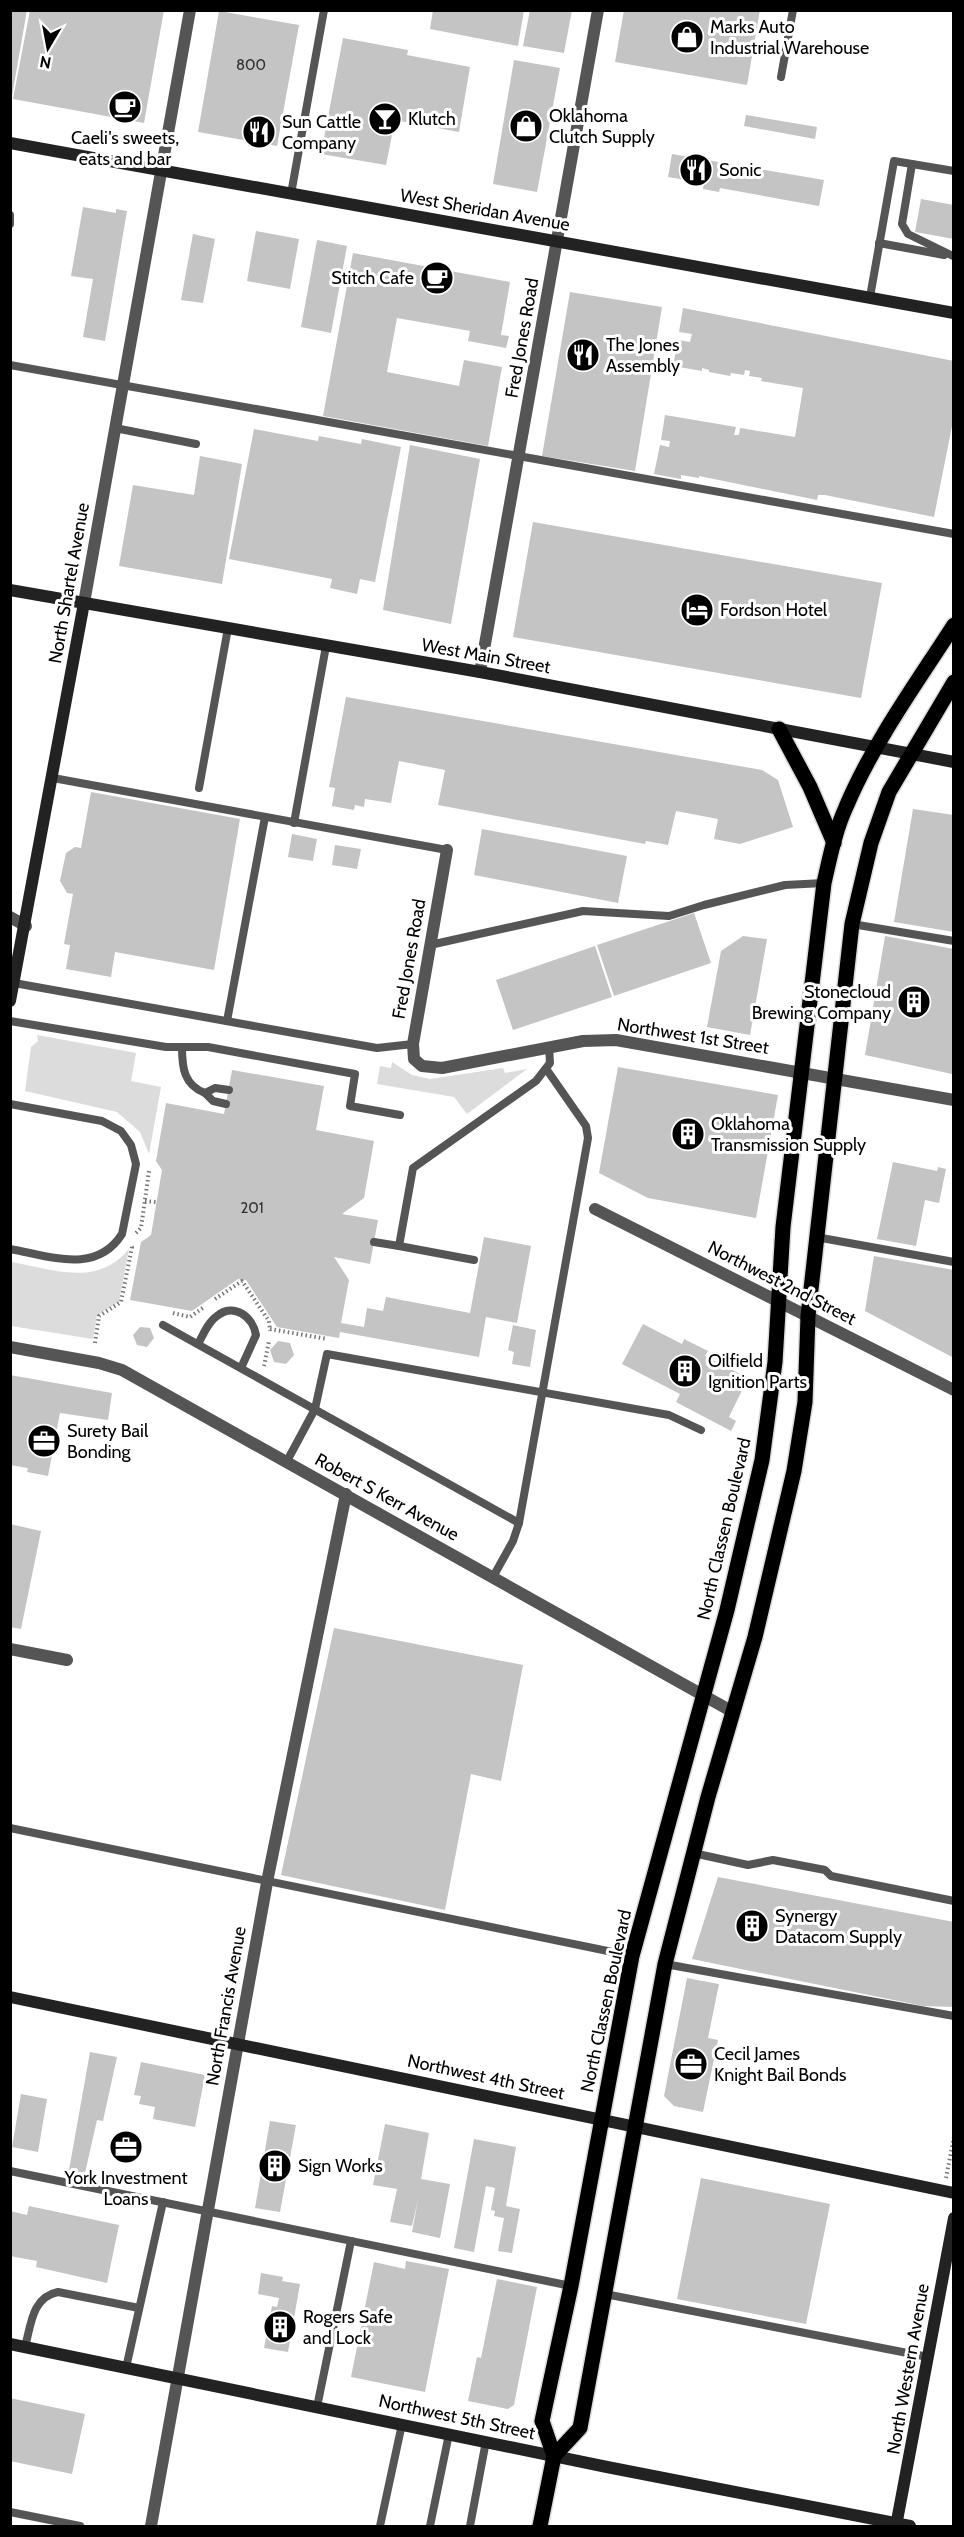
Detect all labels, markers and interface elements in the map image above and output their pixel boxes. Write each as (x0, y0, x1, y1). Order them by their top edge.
place label: Marks Auto Industrial Warehouse (710, 16, 869, 59)
north arrow (18, 18, 78, 78)
shop icon: Marks Auto Industrial Warehouse (669, 19, 705, 55)
text: N (38, 52, 53, 73)
house number: 800 (236, 56, 266, 74)
cafe icon: Caeli's sweets, eats and bar (107, 89, 143, 125)
bar icon: Klutch (367, 101, 403, 137)
place label: Oklahoma Clutch Supply (549, 105, 655, 148)
place label: Klutch (408, 108, 456, 130)
shop icon: Oklahoma Clutch Supply (508, 108, 544, 144)
place label: Sun Cattle Company (282, 111, 361, 154)
restaurant icon: Sun Cattle Company (241, 114, 277, 150)
place label: Caeli's sweets, eats and bar (71, 127, 179, 170)
restaurant icon: Sonic (678, 152, 714, 188)
place label: Sonic (719, 159, 761, 181)
street label: West Sheridan Avenue (398, 184, 572, 236)
cafe icon: Stitch Cafe (419, 260, 455, 296)
place label: Stitch Cafe (331, 267, 414, 289)
street label: Fred Jones Road (501, 276, 543, 400)
place label: The Jones Assembly (606, 334, 680, 377)
restaurant icon: The Jones Assembly (565, 337, 601, 373)
street label: North Shartel Avenue (44, 501, 94, 665)
hotel icon: Fordson Hotel (679, 592, 715, 628)
place label: Fordson Hotel (720, 599, 828, 621)
street label: West Main Street (420, 634, 552, 678)
street label: Fred Jones Road (388, 897, 430, 1021)
place label: Stonecloud Brewing Company (752, 981, 891, 1024)
building icon: Stonecloud Brewing Company (896, 984, 932, 1020)
street label: Northwest 1st Street (616, 1013, 770, 1059)
place label: Oklahoma Transmission Supply (711, 1113, 866, 1156)
building icon: Oklahoma Transmission Supply (670, 1116, 706, 1152)
house number: 201 (240, 1199, 264, 1217)
street label: Northwest 2nd Street (704, 1236, 860, 1330)
place label: Oilfield Ignition Parts (708, 1350, 807, 1393)
building icon: Oilfield Ignition Parts (667, 1353, 703, 1389)
place label: Surety Bail Bonding (67, 1420, 149, 1463)
office icon: Surety Bail Bonding (26, 1423, 62, 1459)
street label: North Classen Boulevard (692, 1436, 756, 1622)
street label: Robert S Kerr Avenue (311, 1448, 463, 1546)
place label: Synergy Datacom Supply (775, 1905, 902, 1948)
street label: North Classen Boulevard (576, 1908, 636, 2094)
building icon: Synergy Datacom Supply (734, 1908, 770, 1944)
street label: North Francis Avenue (201, 1925, 251, 2087)
place label: Cecil James Knight Bail Bonds (714, 2043, 846, 2086)
office icon: Cecil James Knight Bail Bonds (673, 2046, 709, 2082)
street label: Northwest 4th Street (405, 2050, 567, 2104)
office icon: York Investment Loans (108, 2129, 144, 2165)
building icon: Sign Works (257, 2148, 293, 2184)
place label: Sign Works (298, 2155, 383, 2177)
place label: York Investment Loans (63, 2167, 188, 2210)
street label: North Western Avenue (882, 2282, 934, 2456)
place label: Rogers Safe and Lock (303, 2306, 393, 2349)
building icon: Rogers Safe and Lock (262, 2309, 298, 2345)
street label: Northwest 5th Street (377, 2390, 537, 2444)

